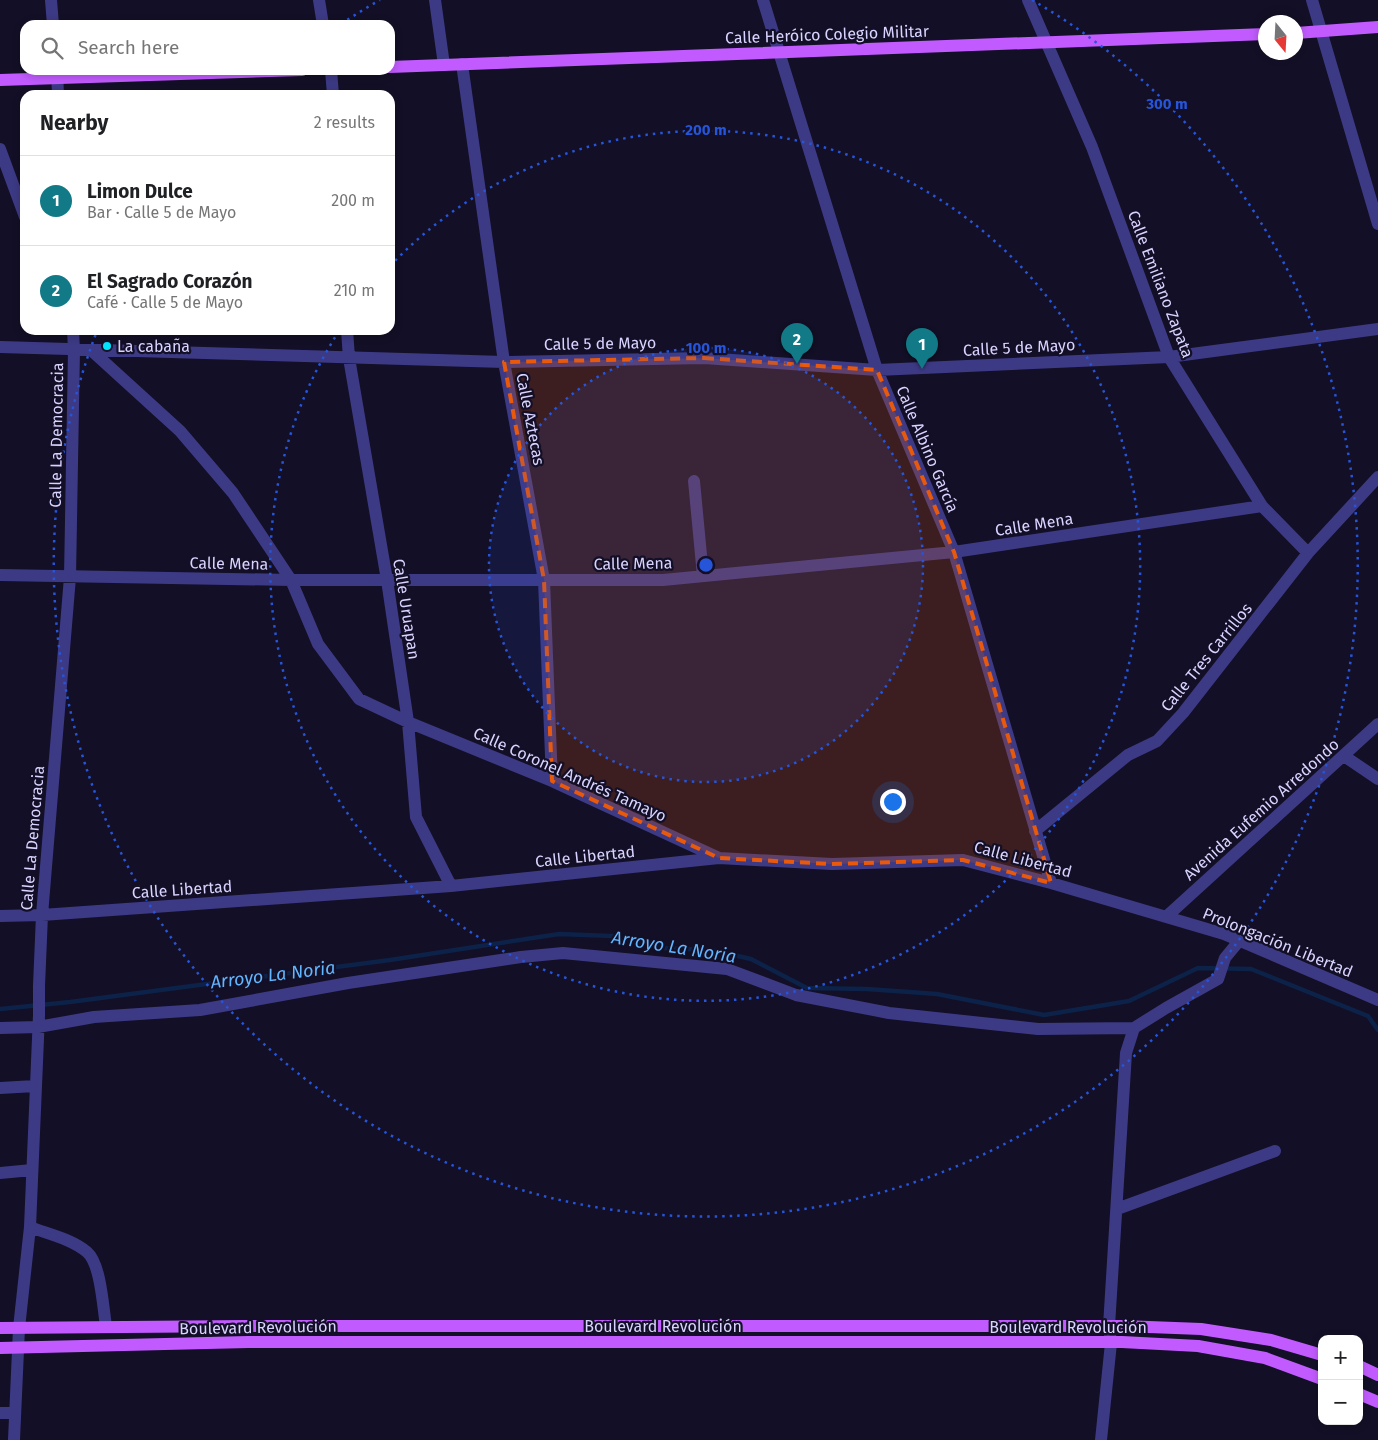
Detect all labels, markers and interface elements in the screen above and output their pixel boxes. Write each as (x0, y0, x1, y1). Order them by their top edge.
north arrow (1258, 15, 1303, 60)
search box (20, 20, 395, 75)
street label: Calle Heróico Colegio Militar (725, 21, 930, 48)
icon: search (38, 34, 66, 62)
text: Search here (78, 36, 179, 59)
text: 300 m (1145, 95, 1188, 113)
text: Nearby (40, 110, 108, 136)
text: 2 results (314, 113, 375, 132)
text: 200 m (685, 121, 727, 139)
text: Limon Dulce (87, 180, 193, 203)
text: 1 (52, 191, 60, 210)
text: 200 m (331, 191, 375, 210)
text: Bar · Calle 5 de Mayo (87, 203, 236, 222)
street label: Calle Emiliano Zapata (1124, 208, 1197, 361)
text: El Sagrado Corazón (87, 270, 253, 293)
text: 2 (52, 281, 60, 300)
text: 210 m (334, 281, 375, 300)
text: Café · Calle 5 de Mayo (87, 293, 243, 312)
pin: 2 (781, 323, 813, 364)
pin: 1 (906, 328, 938, 369)
street label: Calle 5 de Mayo (544, 333, 656, 354)
street label: Calle 5 de Mayo (962, 335, 1076, 360)
place label: La cabaña (117, 337, 190, 356)
text: 100 m (686, 339, 726, 357)
marker: La cabaña (101, 340, 113, 352)
street label: Calle La Democracia (46, 362, 67, 508)
street label: Calle Aztecas (512, 371, 549, 467)
street label: Calle Albino García (892, 383, 963, 515)
street label: Calle Mena (994, 509, 1075, 540)
street label: Calle Mena (189, 553, 269, 574)
street label: Calle Mena (593, 553, 673, 574)
centre of rings (697, 556, 715, 574)
street label: Calle Uruapan (389, 557, 424, 661)
street label: Calle Tres Carrillos (1157, 599, 1256, 715)
street label: Calle Coronel Andrés Tamayo (470, 723, 669, 826)
street label: Avenida Eufemio Arredondo (1180, 735, 1343, 884)
street label: Calle La Democracia (17, 765, 48, 911)
your location (880, 789, 906, 815)
street label: Calle Libertad (972, 837, 1074, 882)
street label: Calle Libertad (534, 842, 636, 871)
street label: Calle Libertad (131, 877, 233, 902)
street label: Prolongación Libertad (1200, 904, 1356, 981)
water label: Arroyo La Noria (609, 926, 738, 968)
water label: Arroyo La Noria (208, 956, 337, 994)
street label: Boulevard Revolución (179, 1317, 337, 1338)
street label: Boulevard Revolución (584, 1317, 742, 1336)
street label: Boulevard Revolución (989, 1318, 1147, 1337)
map controls (1318, 1335, 1363, 1425)
button: + (1318, 1335, 1363, 1380)
button: − (1318, 1380, 1363, 1425)

